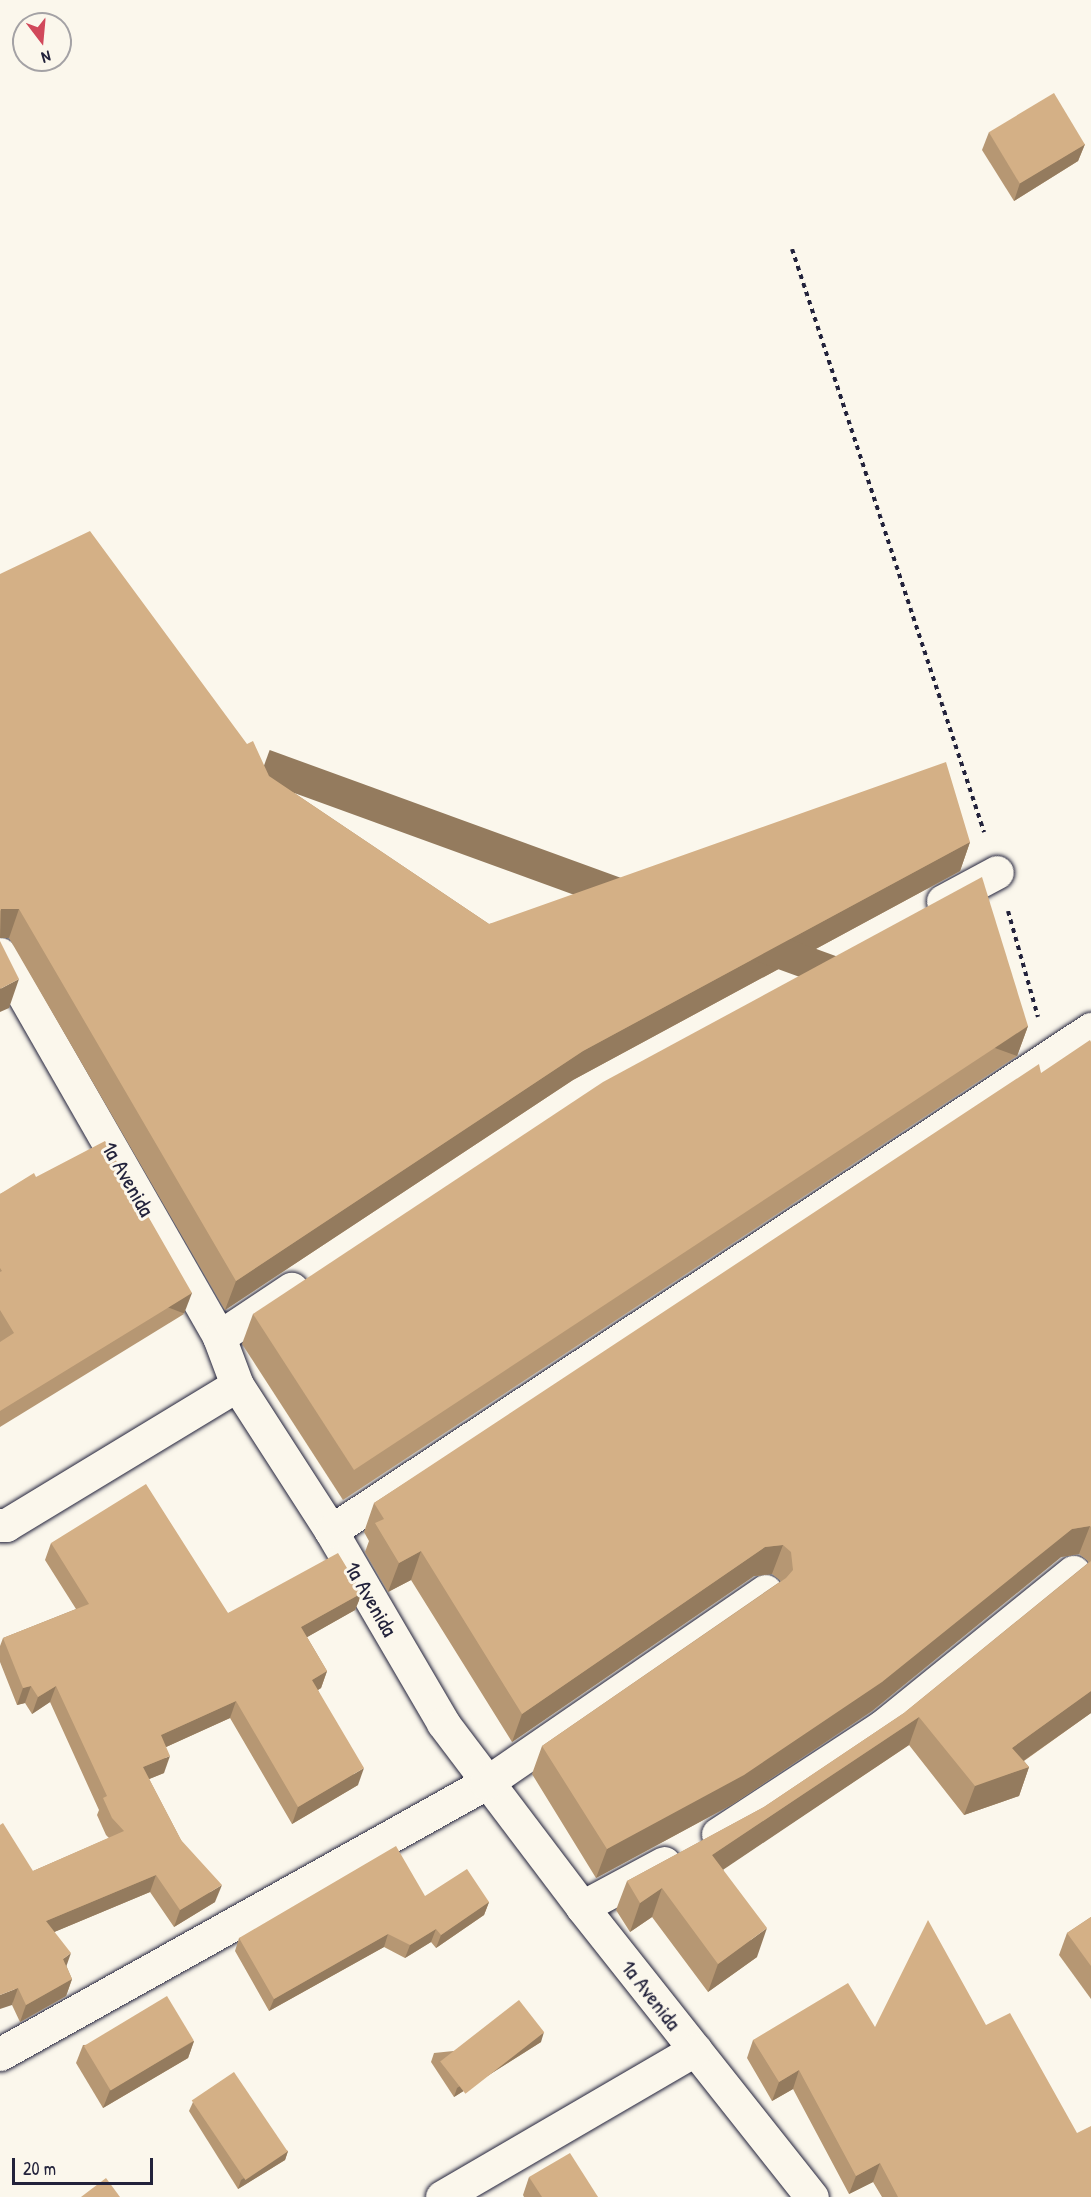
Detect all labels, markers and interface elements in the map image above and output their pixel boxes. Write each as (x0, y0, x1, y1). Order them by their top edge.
north arrow (12, 12, 72, 72)
text: N (39, 46, 54, 69)
street label: 1a Avenida (96, 1137, 160, 1221)
street label: 1a Avenida (339, 1557, 403, 1641)
street label: 1a Avenida (615, 1955, 687, 2035)
scale bar (15, 2146, 156, 2184)
text: 20 m (23, 2156, 56, 2181)

